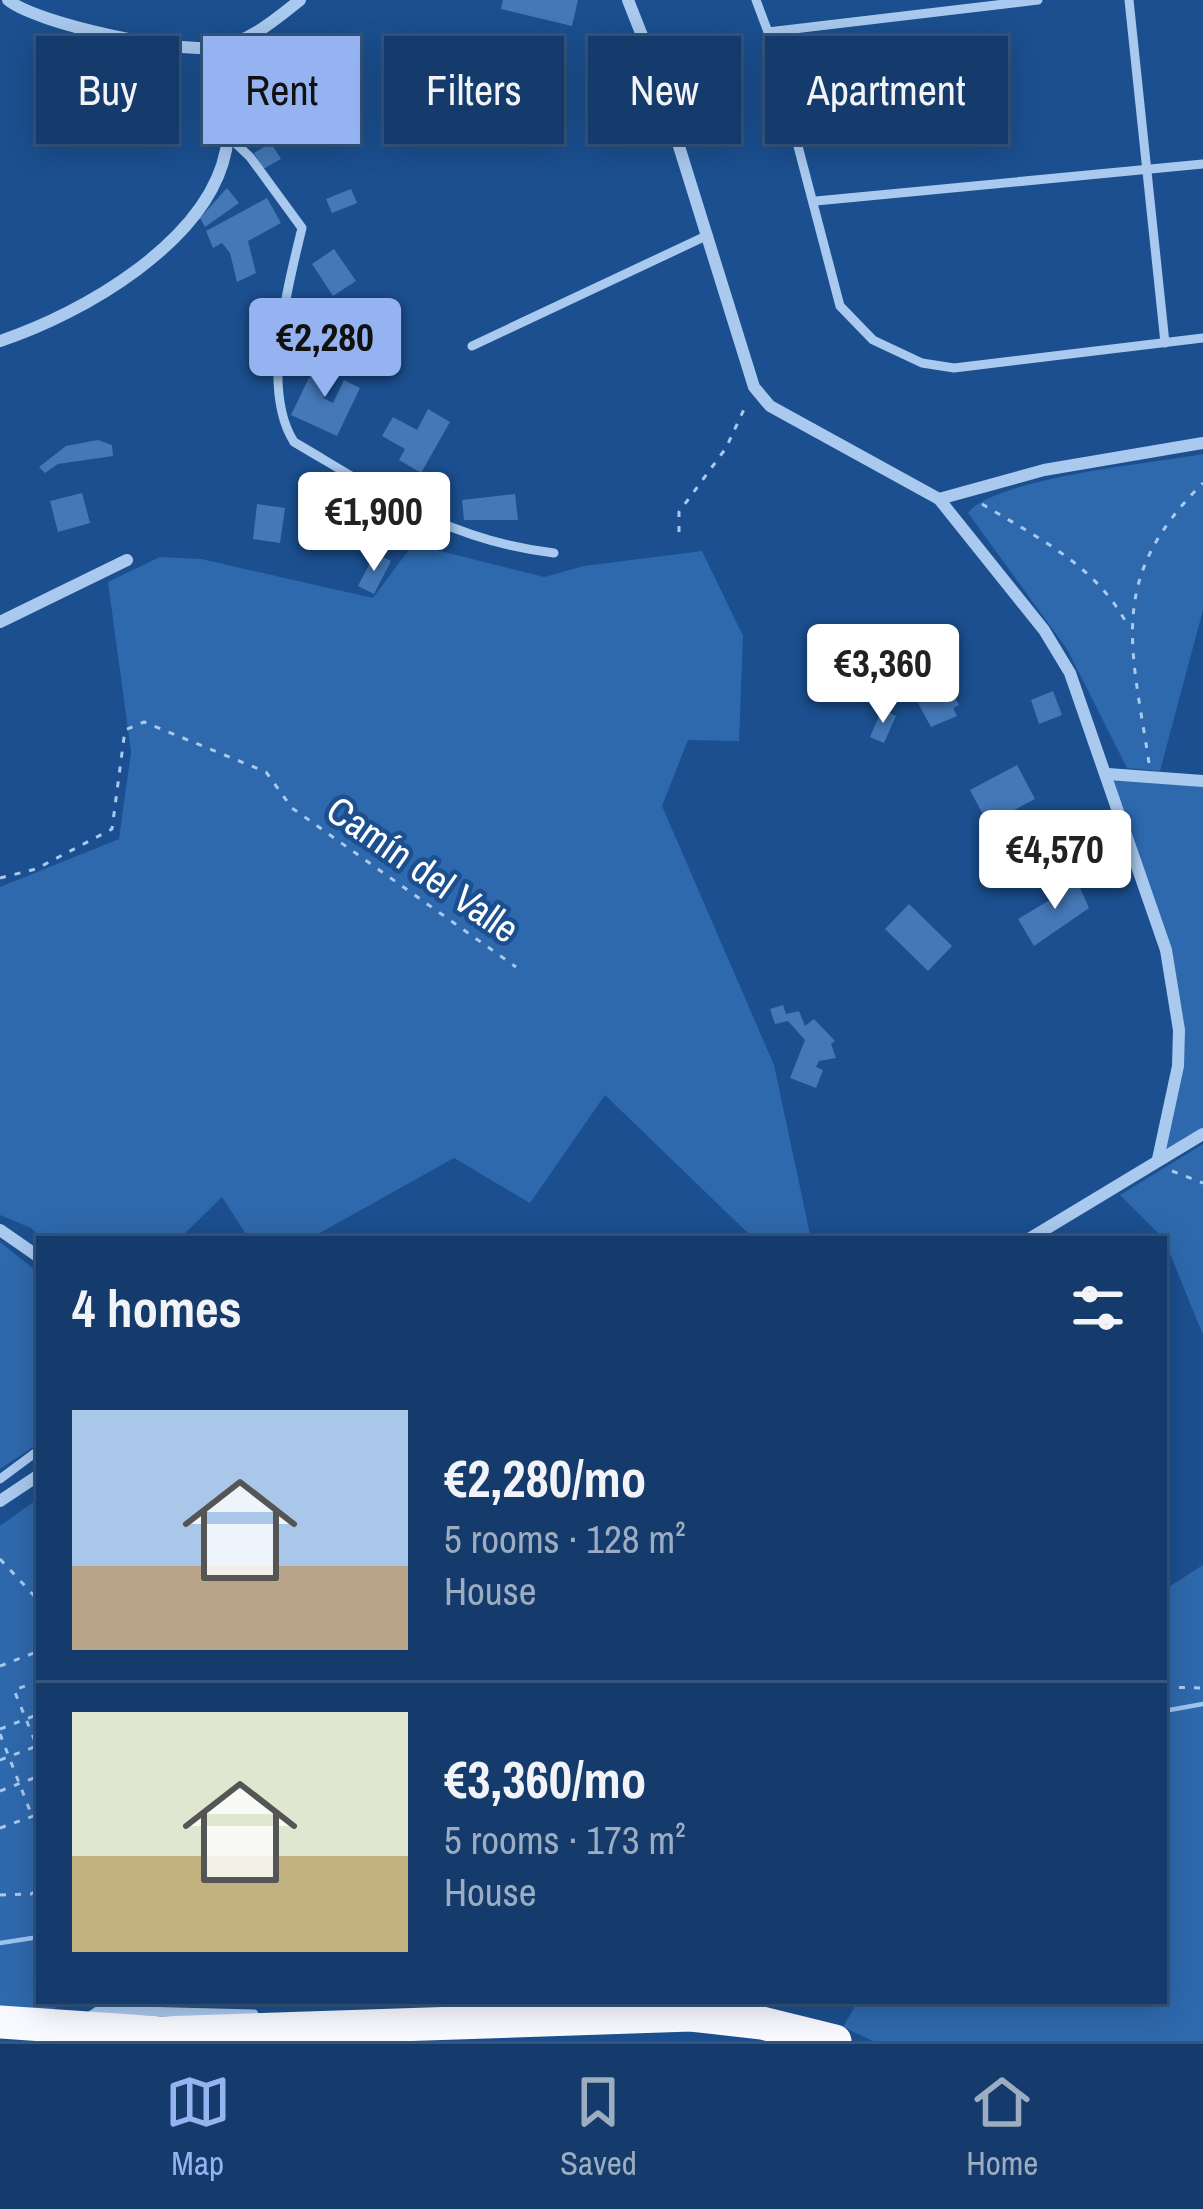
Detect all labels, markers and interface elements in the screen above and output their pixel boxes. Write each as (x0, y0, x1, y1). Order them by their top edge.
chip: Buy (36, 36, 179, 144)
chip: Rent (203, 36, 360, 144)
chip: Filters (384, 36, 564, 144)
chip: New (588, 36, 741, 144)
chip: Apartment (765, 36, 1008, 144)
pin: €2,280 (227, 298, 423, 400)
text: €2,280 (276, 311, 374, 363)
pin: €1,900 (276, 472, 472, 574)
text: €1,900 (325, 485, 423, 537)
pin: €3,360 (785, 624, 981, 726)
text: €3,360 (834, 637, 932, 689)
street label: Camín del Valle (317, 784, 529, 954)
pin: €4,570 (957, 810, 1153, 912)
text: €4,570 (1006, 823, 1104, 875)
text: 4 homes (72, 1274, 242, 1343)
icon: filters (1065, 1275, 1131, 1341)
text: €2,280/mo (444, 1444, 646, 1513)
icon: home (168, 1458, 312, 1602)
text: 5 rooms · 128 m² (444, 1513, 686, 1565)
text: House (444, 1565, 536, 1617)
text: €3,360/mo (444, 1745, 646, 1814)
icon: home (168, 1760, 312, 1904)
text: 5 rooms · 173 m² (444, 1814, 686, 1866)
text: House (444, 1866, 536, 1918)
tab: Map (165, 2069, 231, 2185)
tab: Saved (560, 2069, 637, 2185)
tab: Home (966, 2069, 1038, 2185)

